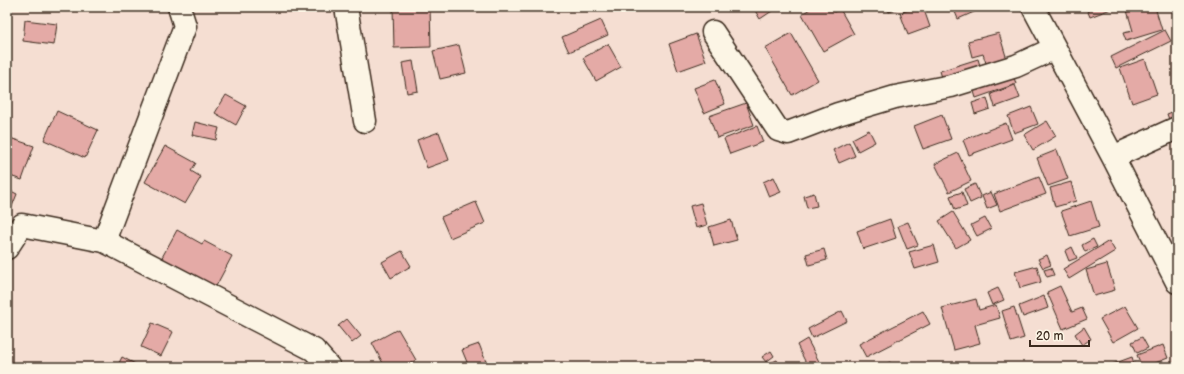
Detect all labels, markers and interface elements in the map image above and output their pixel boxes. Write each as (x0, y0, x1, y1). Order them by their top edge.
scale bar (1030, 322, 1089, 348)
text: 20 m (1036, 329, 1063, 344)

